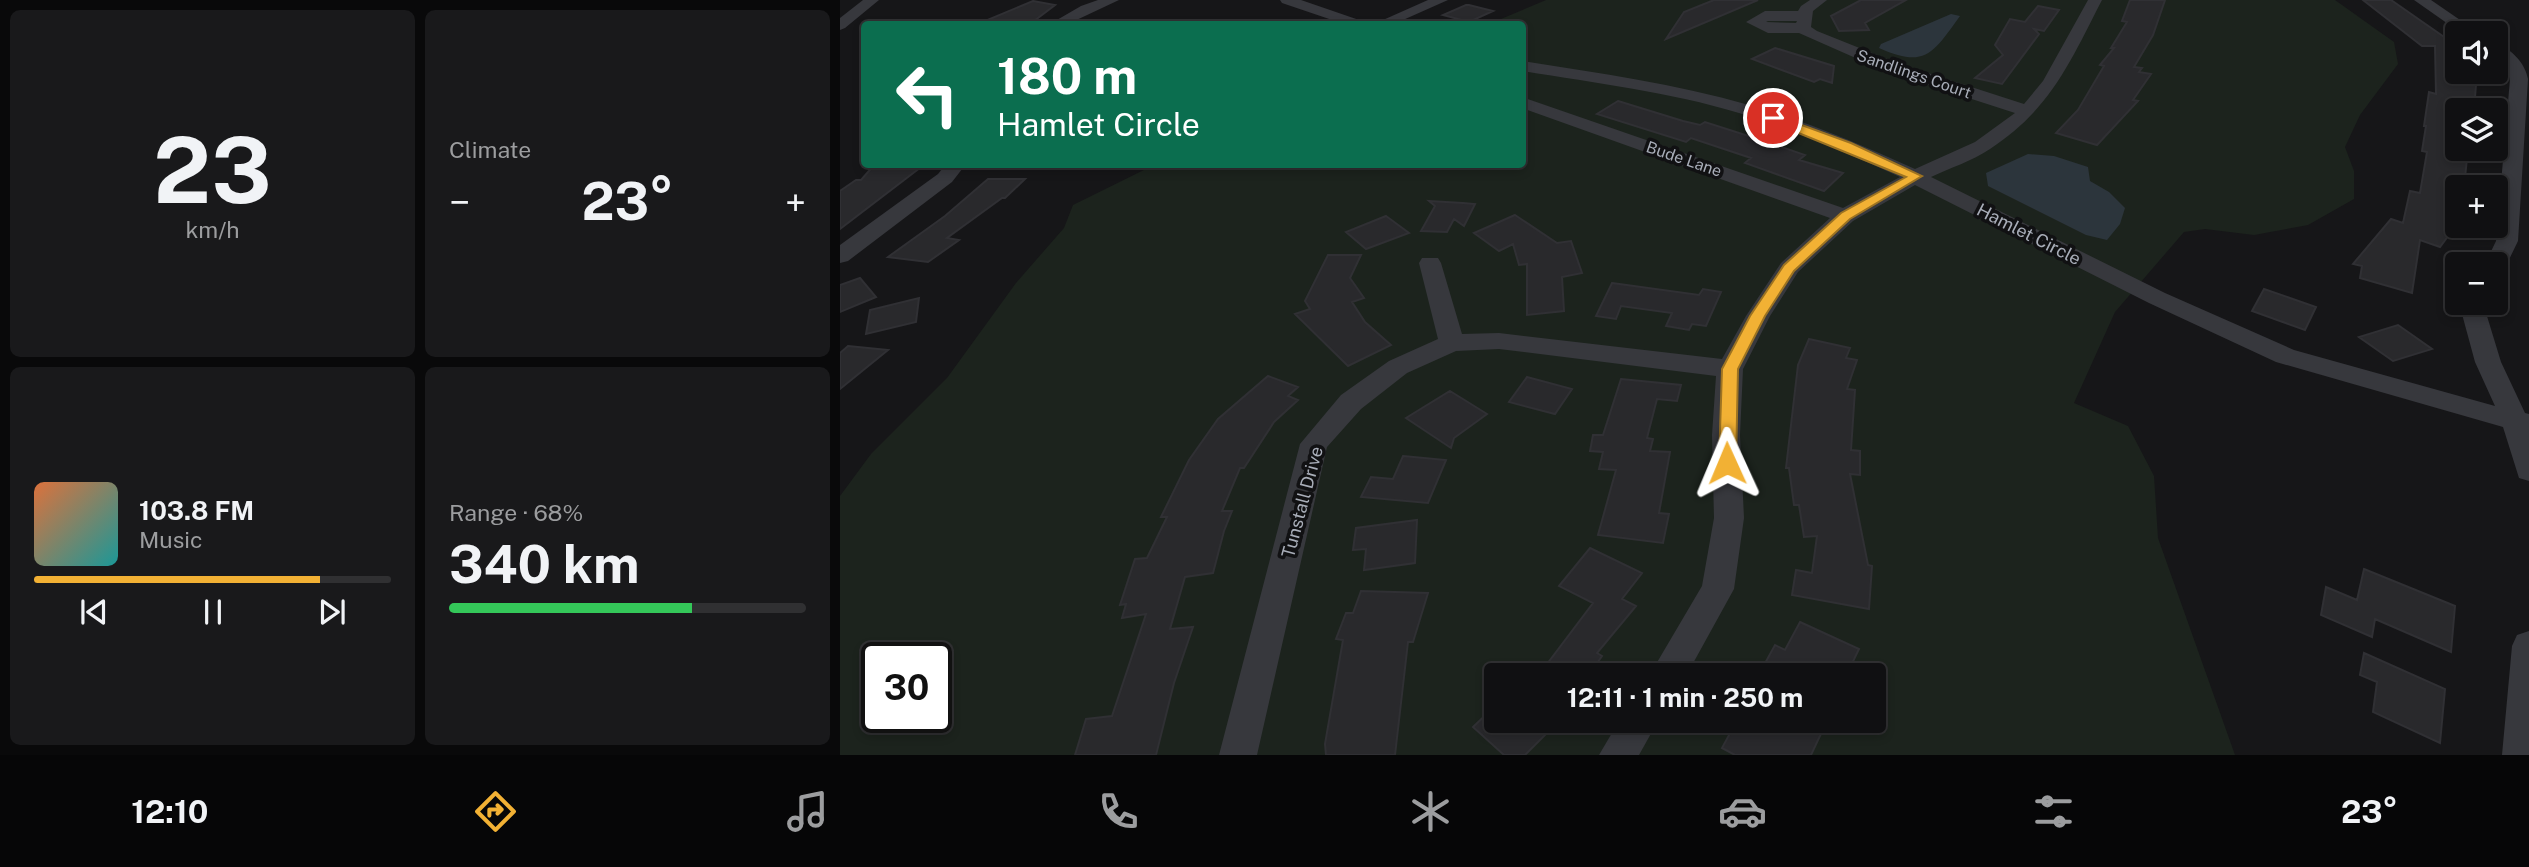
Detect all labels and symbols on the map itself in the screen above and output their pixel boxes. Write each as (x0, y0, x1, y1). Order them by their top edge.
street label: Sandlings Court (1854, 46, 1974, 102)
pin (1743, 88, 1803, 148)
street label: Bude Lane (1644, 137, 1724, 181)
street label: Hamlet Circle (1973, 199, 2085, 269)
position arrow (1690, 426, 1764, 500)
street label: Tunstall Drive (1277, 444, 1327, 560)
speed limit sign: 30 (861, 642, 952, 733)

